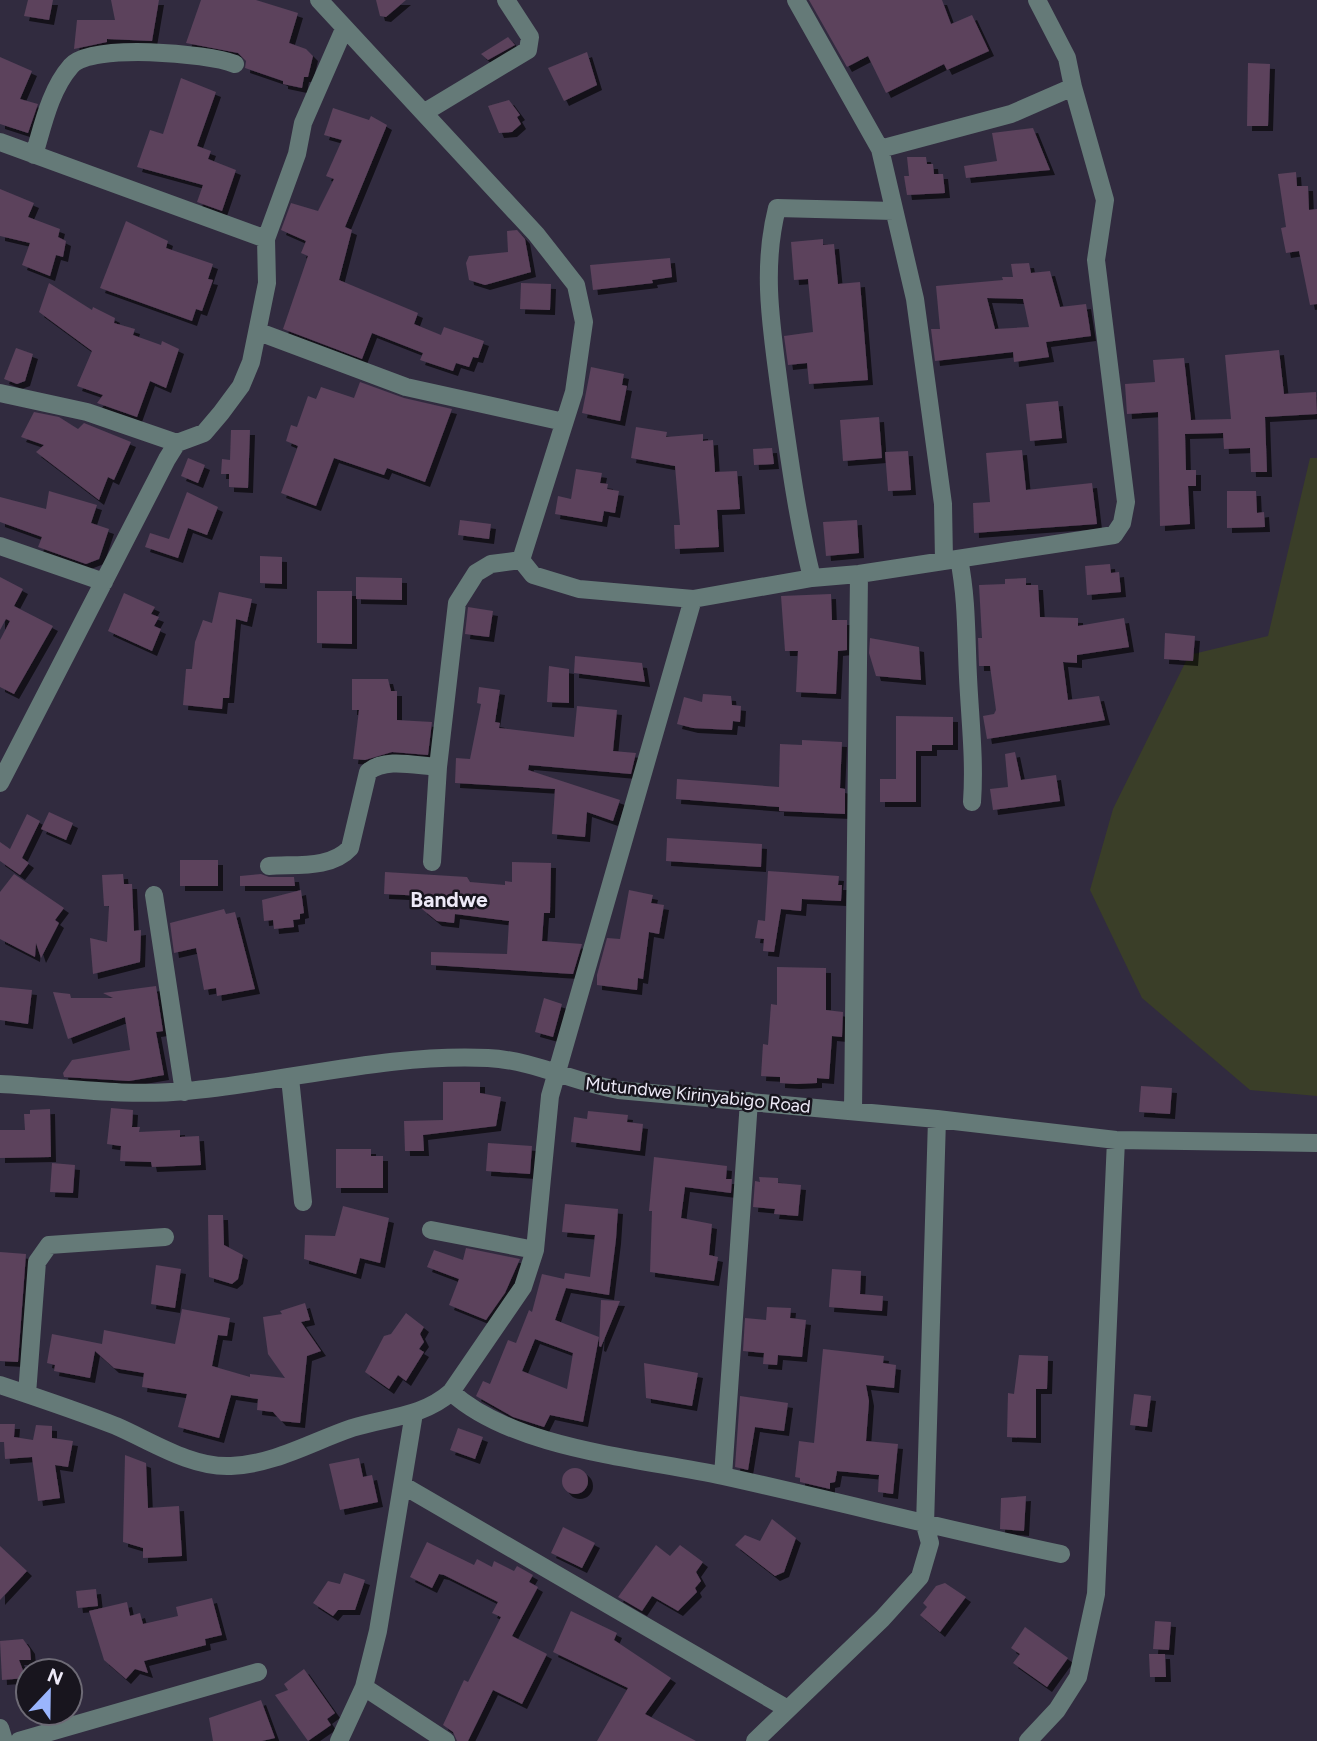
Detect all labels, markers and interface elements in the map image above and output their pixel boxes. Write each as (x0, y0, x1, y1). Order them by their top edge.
district label: Bandwe (410, 887, 488, 912)
street label: Mutundwe Kirinyabigo Road (584, 1072, 812, 1118)
north arrow (14, 1657, 84, 1727)
text: N (44, 1663, 66, 1690)

